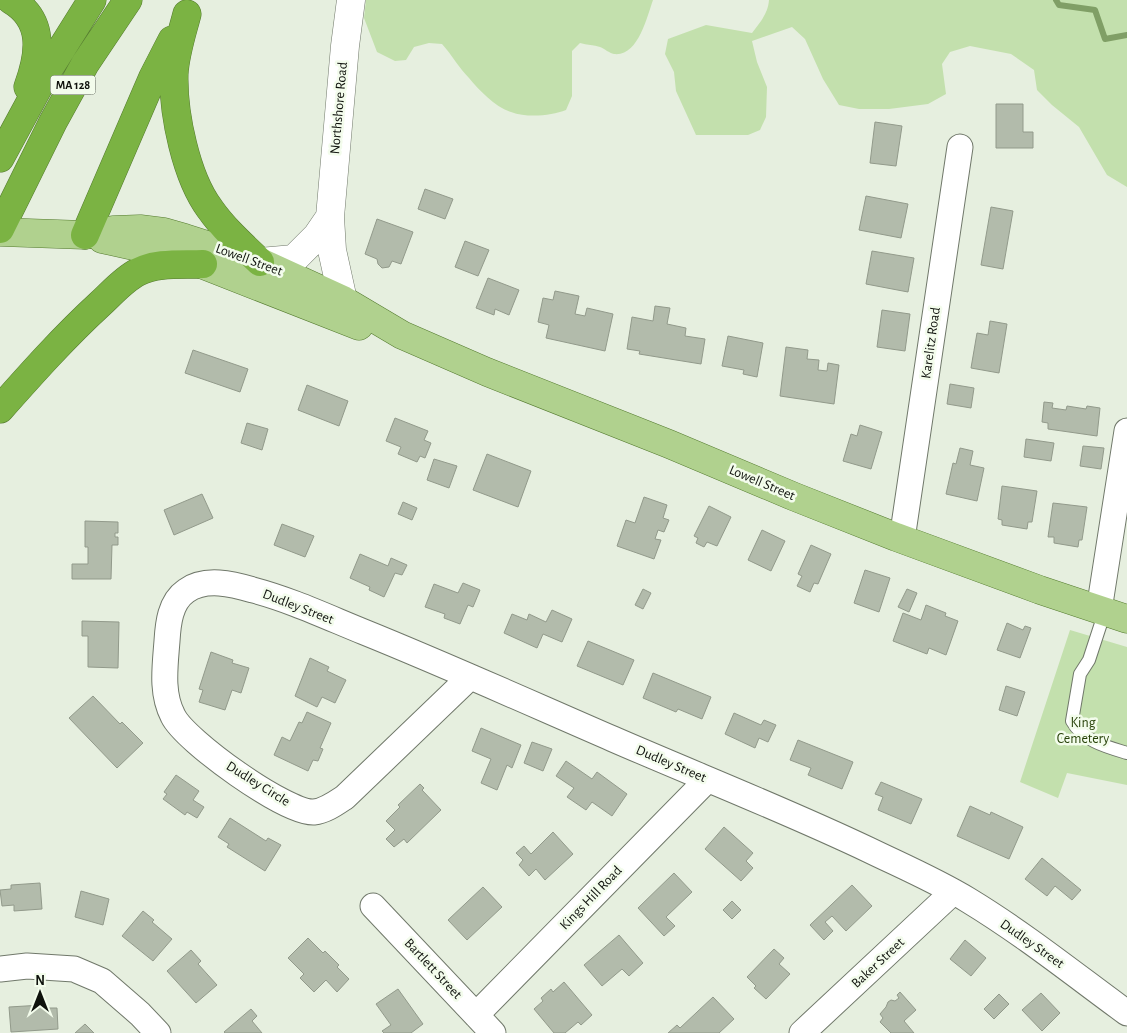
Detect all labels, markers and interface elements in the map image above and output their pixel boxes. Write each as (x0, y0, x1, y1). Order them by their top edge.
street label: Northshore Road (328, 61, 350, 155)
road number: MA 128 (50, 76, 96, 94)
street label: Lowell Street (214, 241, 285, 279)
street label: Karelitz Road (919, 306, 943, 380)
street label: Lowell Street (727, 463, 798, 503)
street label: Dudley Street (261, 587, 336, 627)
park label: King Cemetery (1057, 716, 1109, 746)
street label: Dudley Street (634, 743, 709, 785)
street label: Dudley Circle (224, 759, 292, 809)
street label: Kings Hill Road (557, 863, 625, 933)
street label: Dudley Street (997, 917, 1067, 971)
street label: Baker Street (849, 935, 907, 991)
street label: Bartlett Street (402, 936, 465, 1002)
north arrow (15, 968, 65, 1018)
text: N (35, 974, 45, 988)

